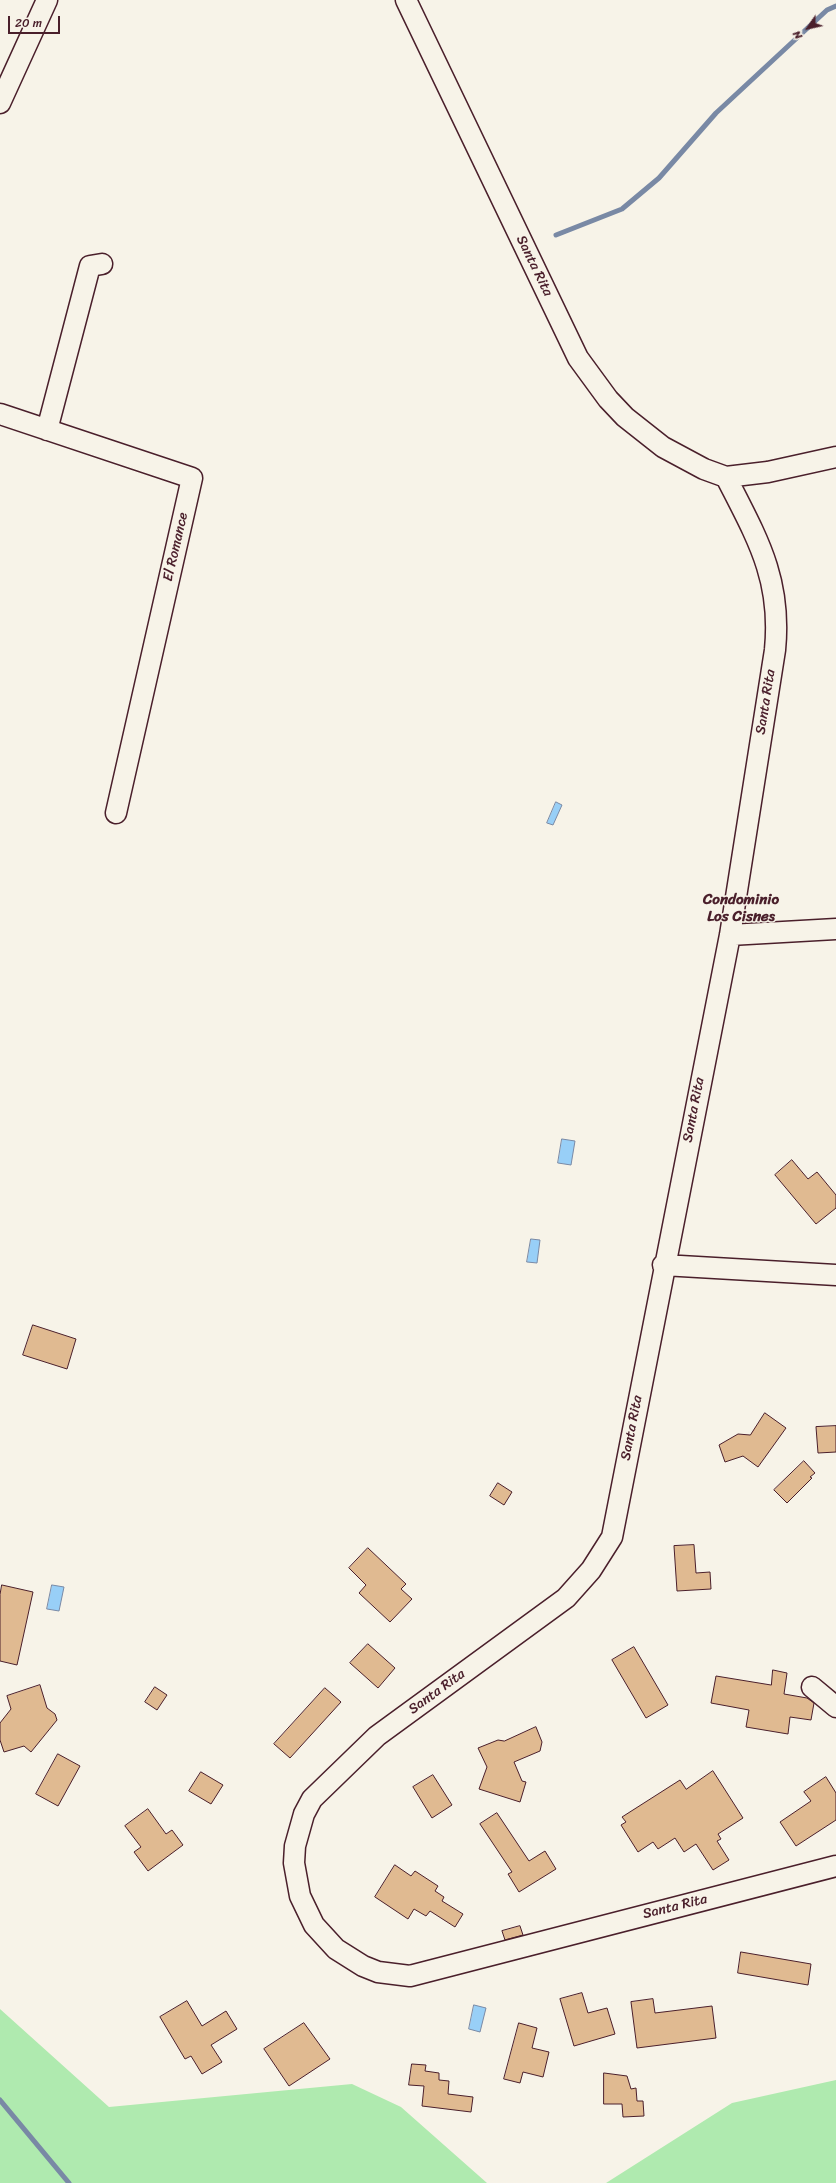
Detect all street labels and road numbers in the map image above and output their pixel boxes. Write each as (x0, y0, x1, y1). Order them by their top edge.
street label: Santa Rita (512, 233, 556, 299)
street label: El Romance (160, 511, 192, 583)
street label: Santa Rita (753, 668, 779, 736)
street label: Santa Rita (679, 1076, 709, 1144)
street label: Santa Rita (617, 1394, 647, 1462)
street label: Santa Rita (406, 1666, 468, 1718)
street label: Santa Rita (641, 1891, 709, 1923)

